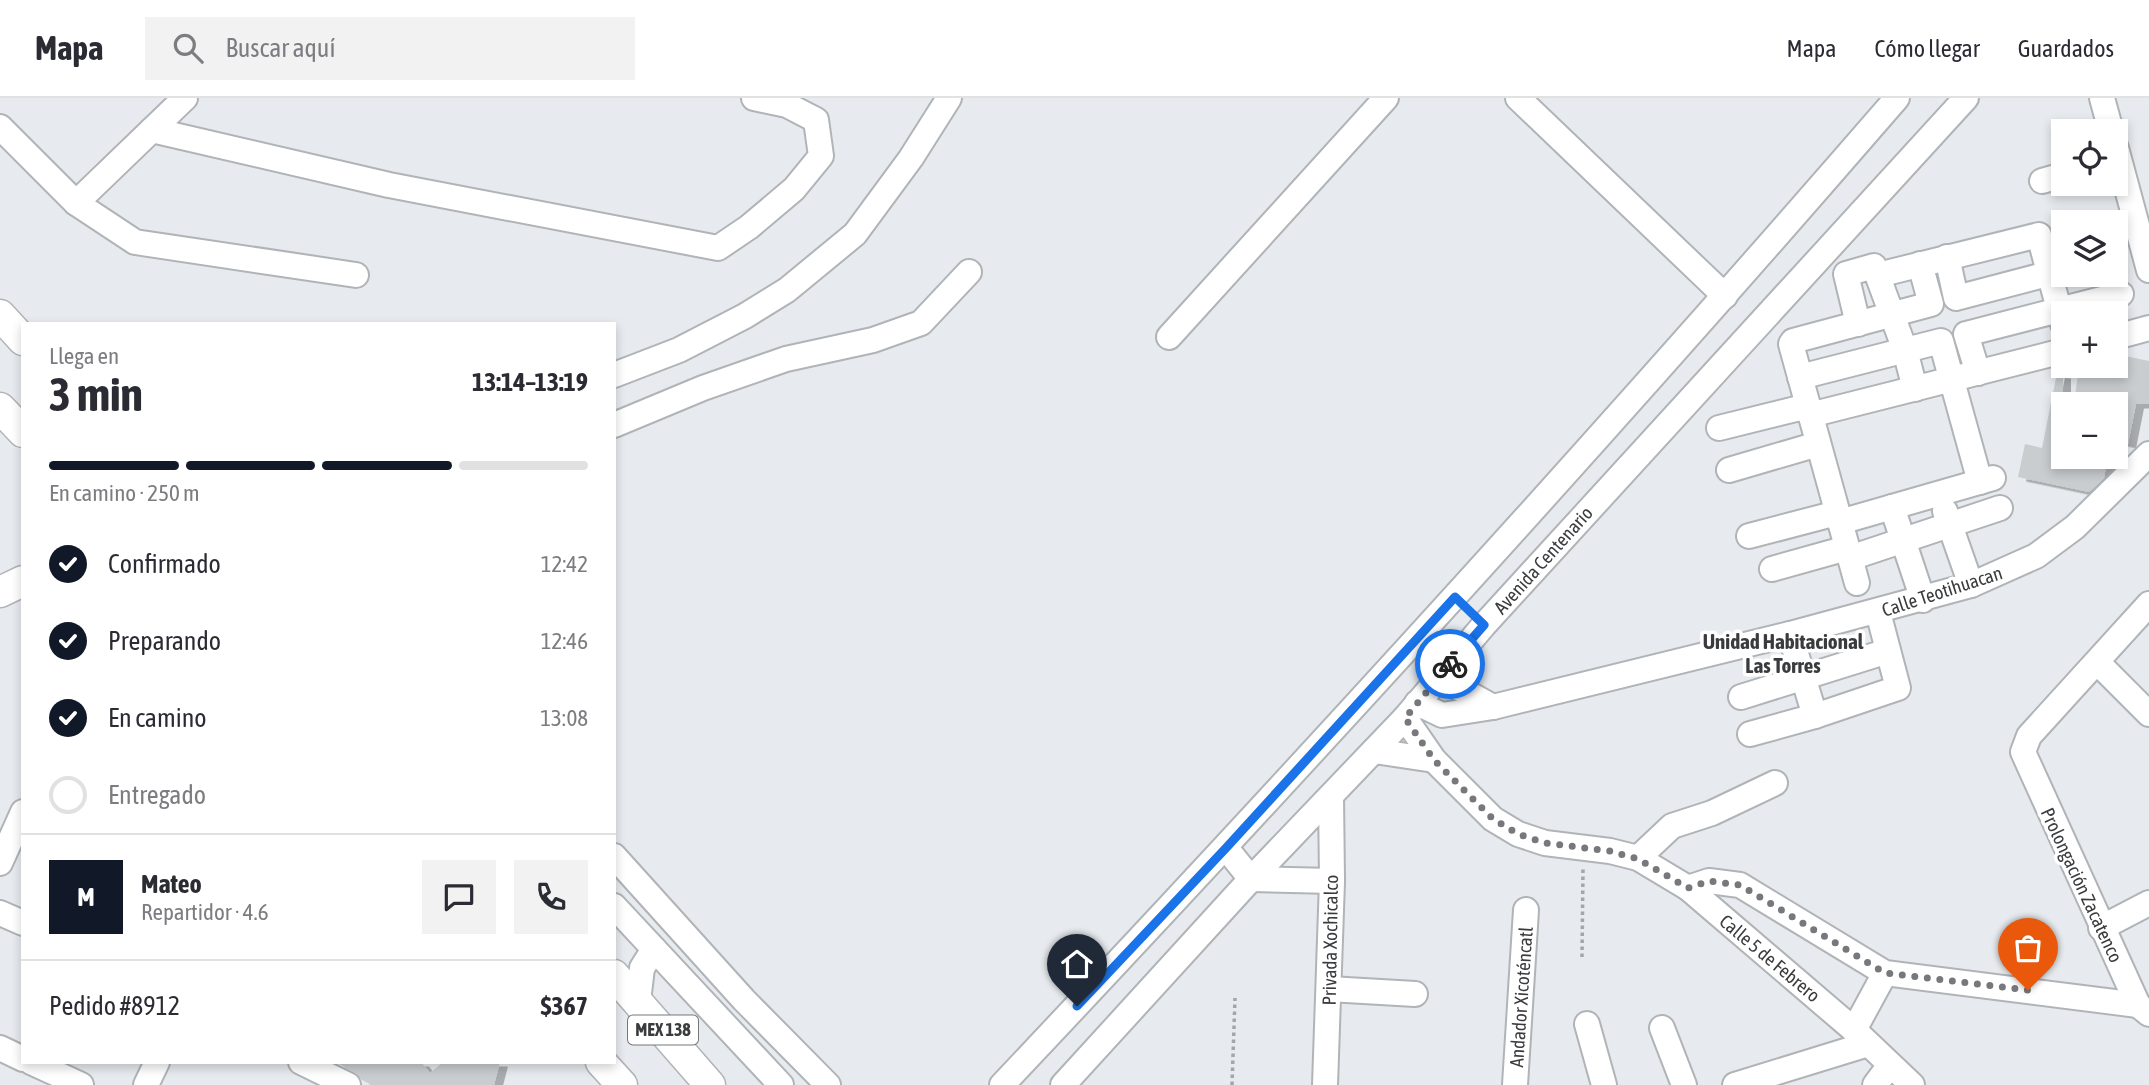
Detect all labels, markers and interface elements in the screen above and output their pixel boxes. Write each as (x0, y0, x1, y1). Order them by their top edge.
search box (145, 17, 635, 80)
text: Mapa (35, 29, 103, 67)
icon: search (169, 29, 207, 67)
text: Buscar aquí (225, 33, 335, 63)
text: Mapa (1787, 35, 1836, 62)
text: Cómo llegar (1874, 35, 1980, 62)
text: Guardados (2018, 35, 2114, 62)
map controls (2051, 119, 2128, 469)
button: locate (2051, 119, 2128, 196)
button: layers (2051, 210, 2128, 287)
button: + (2051, 301, 2128, 378)
text: Llega en (49, 343, 119, 369)
text: 13:14–13:19 (472, 367, 588, 397)
text: 3 min (49, 368, 143, 421)
button: − (2051, 392, 2128, 469)
text: En camino · 250 m (49, 480, 200, 506)
street label: Avenida Centenario (1489, 502, 1597, 618)
icon: check (49, 545, 87, 583)
text: Confirmado (108, 549, 221, 579)
text: 12:42 (541, 551, 588, 577)
street label: Calle Teotihuacan (1879, 561, 2005, 621)
icon: check (49, 622, 87, 660)
text: Preparando (108, 626, 221, 656)
text: 12:46 (541, 628, 588, 654)
courier (1415, 629, 1485, 699)
district label: Unidad Habitacional Las Torres (1703, 629, 1864, 677)
icon: bike (1431, 645, 1469, 683)
icon: check (49, 699, 87, 737)
text: En camino (108, 703, 207, 733)
text: 13:08 (540, 705, 588, 731)
text: Entregado (108, 780, 206, 810)
street label: Prolongación Zacatenco (2037, 804, 2127, 966)
button: chat (422, 860, 496, 934)
button: phone (514, 860, 588, 934)
text: Mateo (141, 869, 202, 899)
street label: Privada Xochicalco (1318, 874, 1342, 1006)
text: M (77, 882, 95, 912)
text: Repartidor · 4.6 (141, 899, 268, 925)
street label: Calle 5 de Febrero (1715, 910, 1825, 1006)
pin (1998, 918, 2058, 990)
street label: Andador Xicoténcatl (1505, 926, 1537, 1068)
icon: bag (2009, 929, 2047, 967)
pin (1047, 934, 1107, 1006)
icon: home (1058, 945, 1096, 983)
text: Pedido #8912 (49, 991, 180, 1021)
text: $367 (540, 991, 588, 1021)
road number: MEX 138 (628, 1015, 698, 1044)

